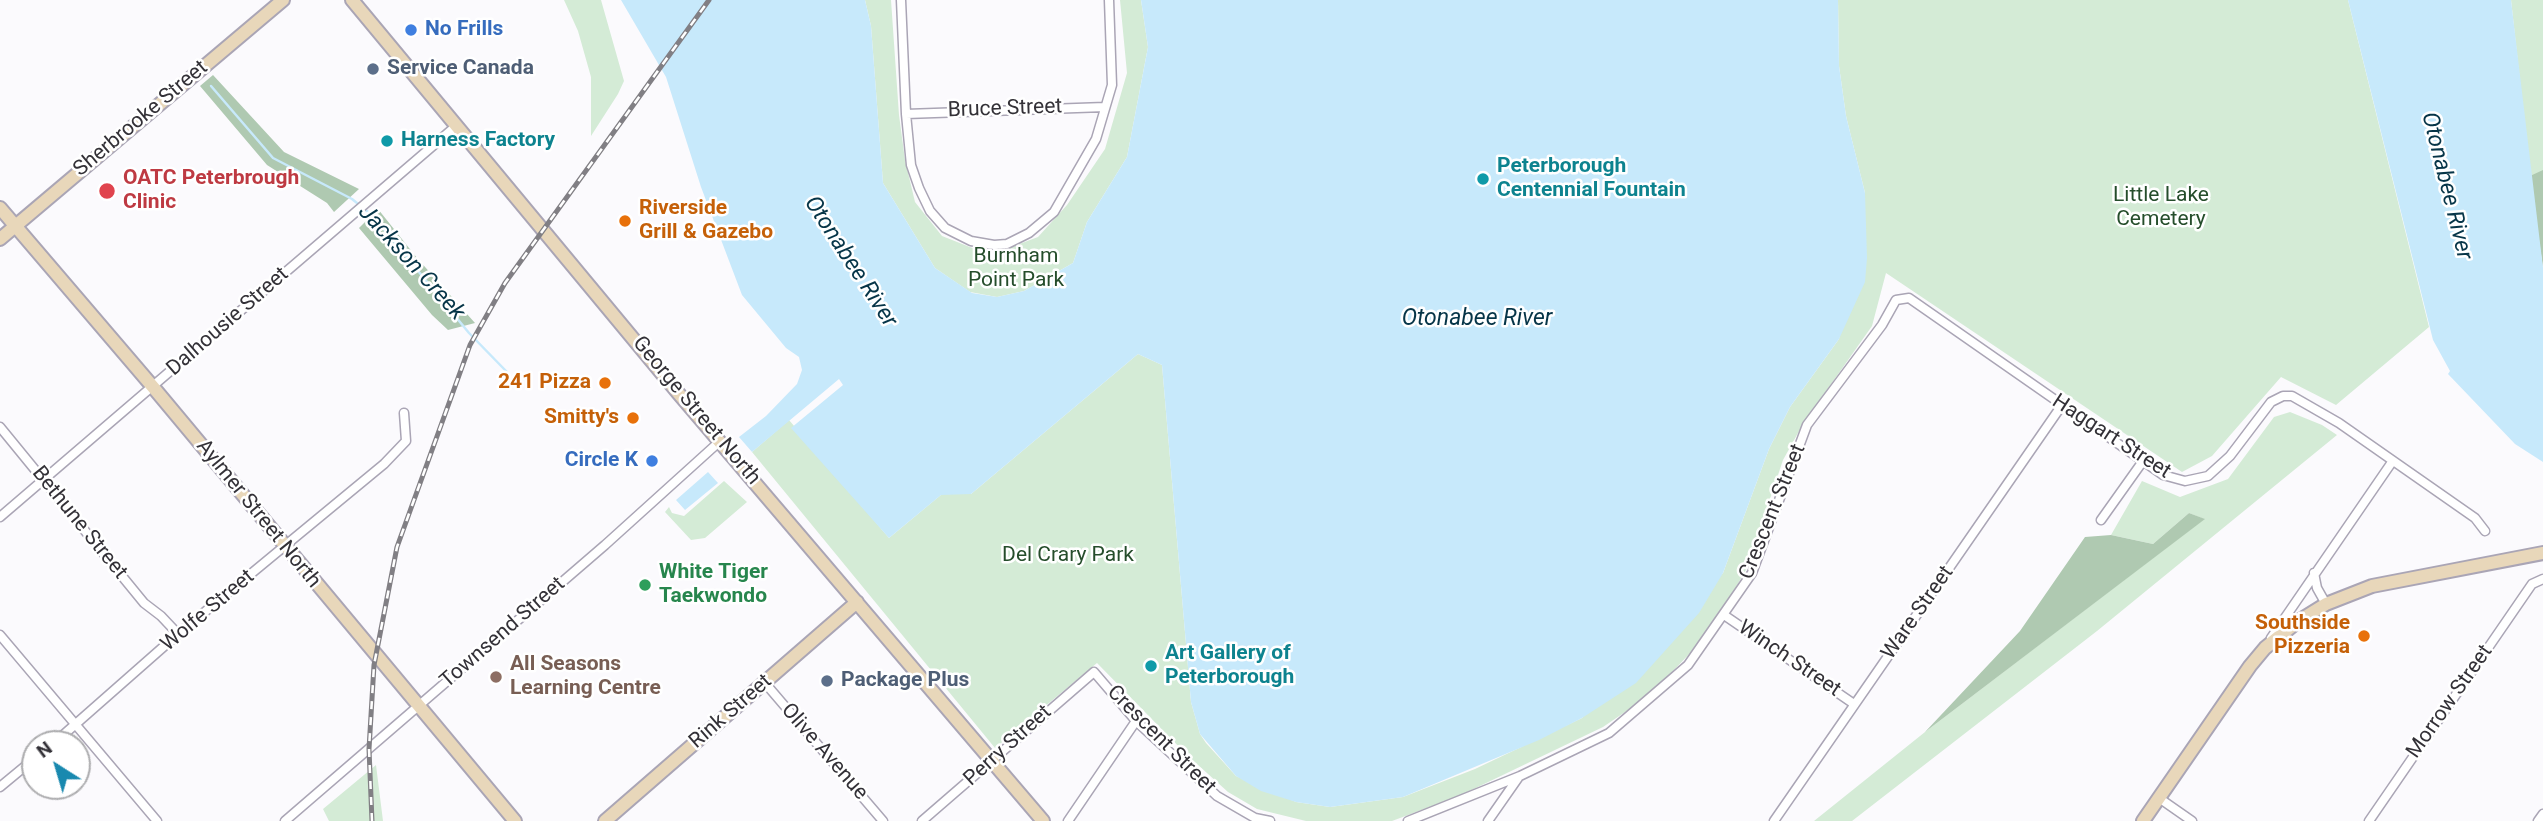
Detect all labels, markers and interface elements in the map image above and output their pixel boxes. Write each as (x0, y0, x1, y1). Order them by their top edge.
place label: No Frills (425, 17, 503, 43)
marker: No Frills (403, 22, 419, 38)
street label: Sherbrooke Street (69, 56, 213, 182)
place label: Service Canada (387, 56, 534, 82)
marker: Service Canada (365, 61, 381, 77)
street label: Bruce Street (947, 94, 1063, 124)
water label: Otonabee River (2414, 110, 2478, 262)
place label: Harness Factory (401, 128, 555, 154)
marker: Harness Factory (379, 133, 395, 149)
place label: Peterborough Centennial Fountain (1497, 154, 1686, 204)
place label: OATC Peterbrough Clinic (123, 166, 299, 216)
marker: Peterborough Centennial Fountain (1475, 171, 1491, 187)
marker: OATC Peterbrough Clinic (97, 181, 117, 201)
park label: Little Lake Cemetery (2113, 183, 2209, 233)
water label: Otonabee River (797, 191, 903, 333)
place label: Riverside Grill & Gazebo (639, 196, 773, 246)
water label: Jackson Creek (352, 199, 470, 327)
marker: Riverside Grill & Gazebo (617, 213, 633, 229)
park label: Burnham Point Park (968, 244, 1064, 294)
street label: Dalhousie Street (162, 262, 294, 382)
water label: Otonabee River (1402, 305, 1552, 333)
street label: George Street North (627, 332, 765, 490)
place label: 241 Pizza (498, 370, 591, 396)
marker: 241 Pizza (597, 375, 613, 391)
street label: Haggart Street (2047, 389, 2175, 485)
place label: Smitty's (544, 405, 619, 431)
marker: Smitty's (625, 410, 641, 426)
street label: Aylmer Street North (190, 435, 326, 593)
street label: Crescent Street (1734, 441, 1812, 583)
place label: Circle K (565, 448, 638, 474)
marker: Circle K (644, 453, 660, 469)
street label: Bethune Street (26, 462, 132, 584)
park label: Del Crary Park (1002, 543, 1134, 569)
place label: White Tiger Taekwondo (659, 560, 768, 610)
street label: Ware Street (1877, 561, 1959, 665)
street label: Wolfe Street (156, 565, 260, 657)
street label: Townsend Street (436, 572, 570, 694)
marker: White Tiger Taekwondo (637, 577, 653, 593)
place label: Southside Pizzeria (2255, 611, 2350, 661)
street label: Winch Street (1733, 615, 1845, 703)
marker: Southside Pizzeria (2356, 628, 2372, 644)
street label: Morrow Street (2402, 640, 2498, 764)
place label: Art Gallery of Peterborough (1165, 641, 1294, 691)
place label: All Seasons Learning Centre (510, 652, 661, 702)
marker: Art Gallery of Peterborough (1143, 658, 1159, 674)
place label: Package Plus (841, 668, 969, 694)
marker: All Seasons Learning Centre (488, 669, 504, 685)
street label: Rink Street (685, 669, 777, 755)
marker: Package Plus (819, 673, 835, 689)
street label: Crescent Street (1101, 680, 1221, 800)
street label: Olive Avenue (775, 699, 873, 805)
street label: Perry Street (959, 700, 1057, 792)
north arrow (21, 730, 91, 800)
text: N (32, 736, 57, 763)

